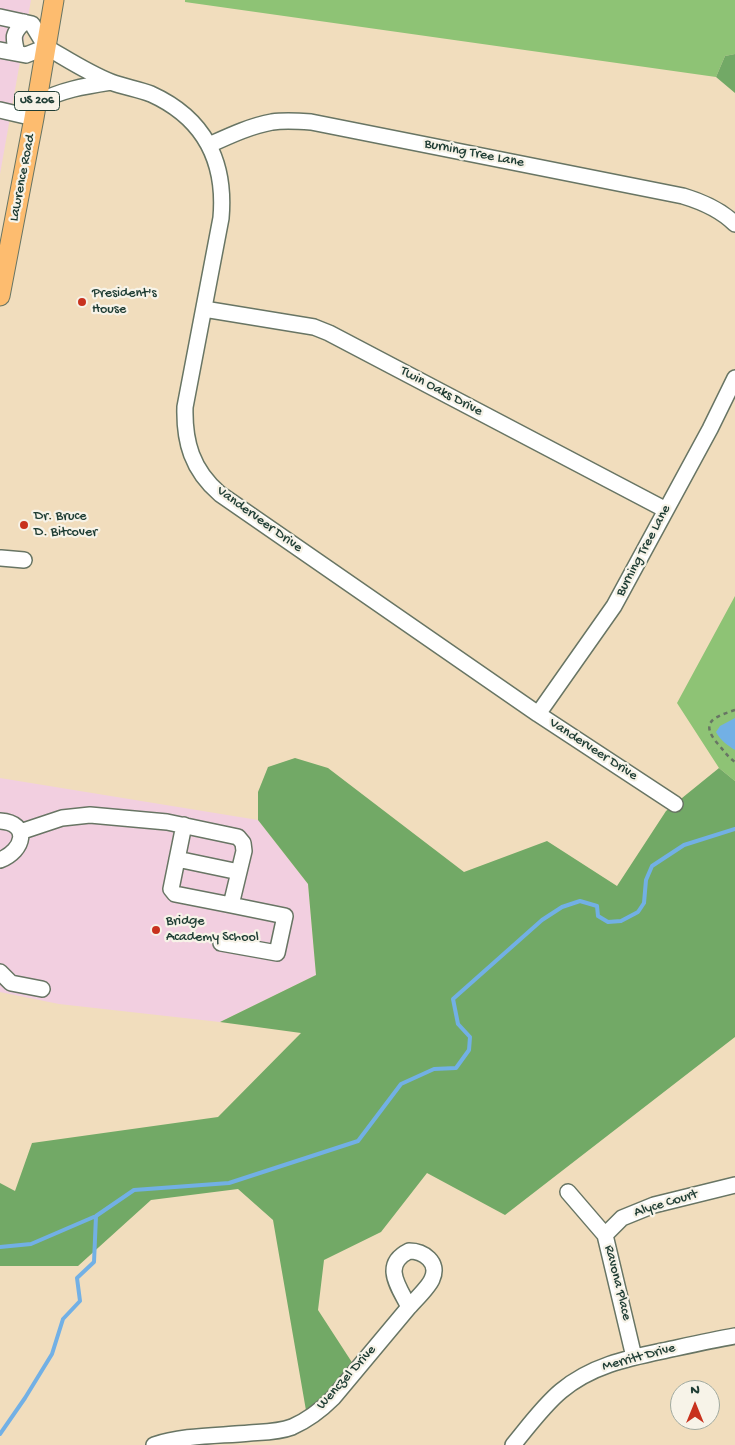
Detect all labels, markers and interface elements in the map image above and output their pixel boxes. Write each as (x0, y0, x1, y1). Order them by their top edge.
road number: US 206 (15, 92, 60, 110)
street label: Lawrence Road (6, 133, 40, 223)
street label: Burning Tree Lane (423, 136, 525, 172)
place label: President's House (92, 286, 157, 318)
marker: President's House (76, 296, 88, 308)
street label: Twin Oaks Drive (397, 363, 485, 421)
street label: Vanderveer Drive (213, 483, 305, 557)
street label: Burning Tree Lane (613, 502, 675, 600)
place label: Dr. Bruce D. Bitcover (34, 509, 97, 542)
marker: Dr. Bruce D. Bitcover (18, 519, 30, 531)
street label: Vanderveer Drive (546, 715, 640, 785)
place label: Bridge Academy School (166, 914, 259, 946)
marker: Bridge Academy School (150, 924, 162, 936)
street label: Alyce Court (632, 1186, 700, 1222)
street label: Ravona Place (600, 1244, 634, 1322)
street label: Merritt Drive (601, 1340, 677, 1376)
street label: Wenczel Drive (314, 1342, 380, 1414)
north arrow (670, 1380, 720, 1430)
text: N (690, 1382, 700, 1399)

